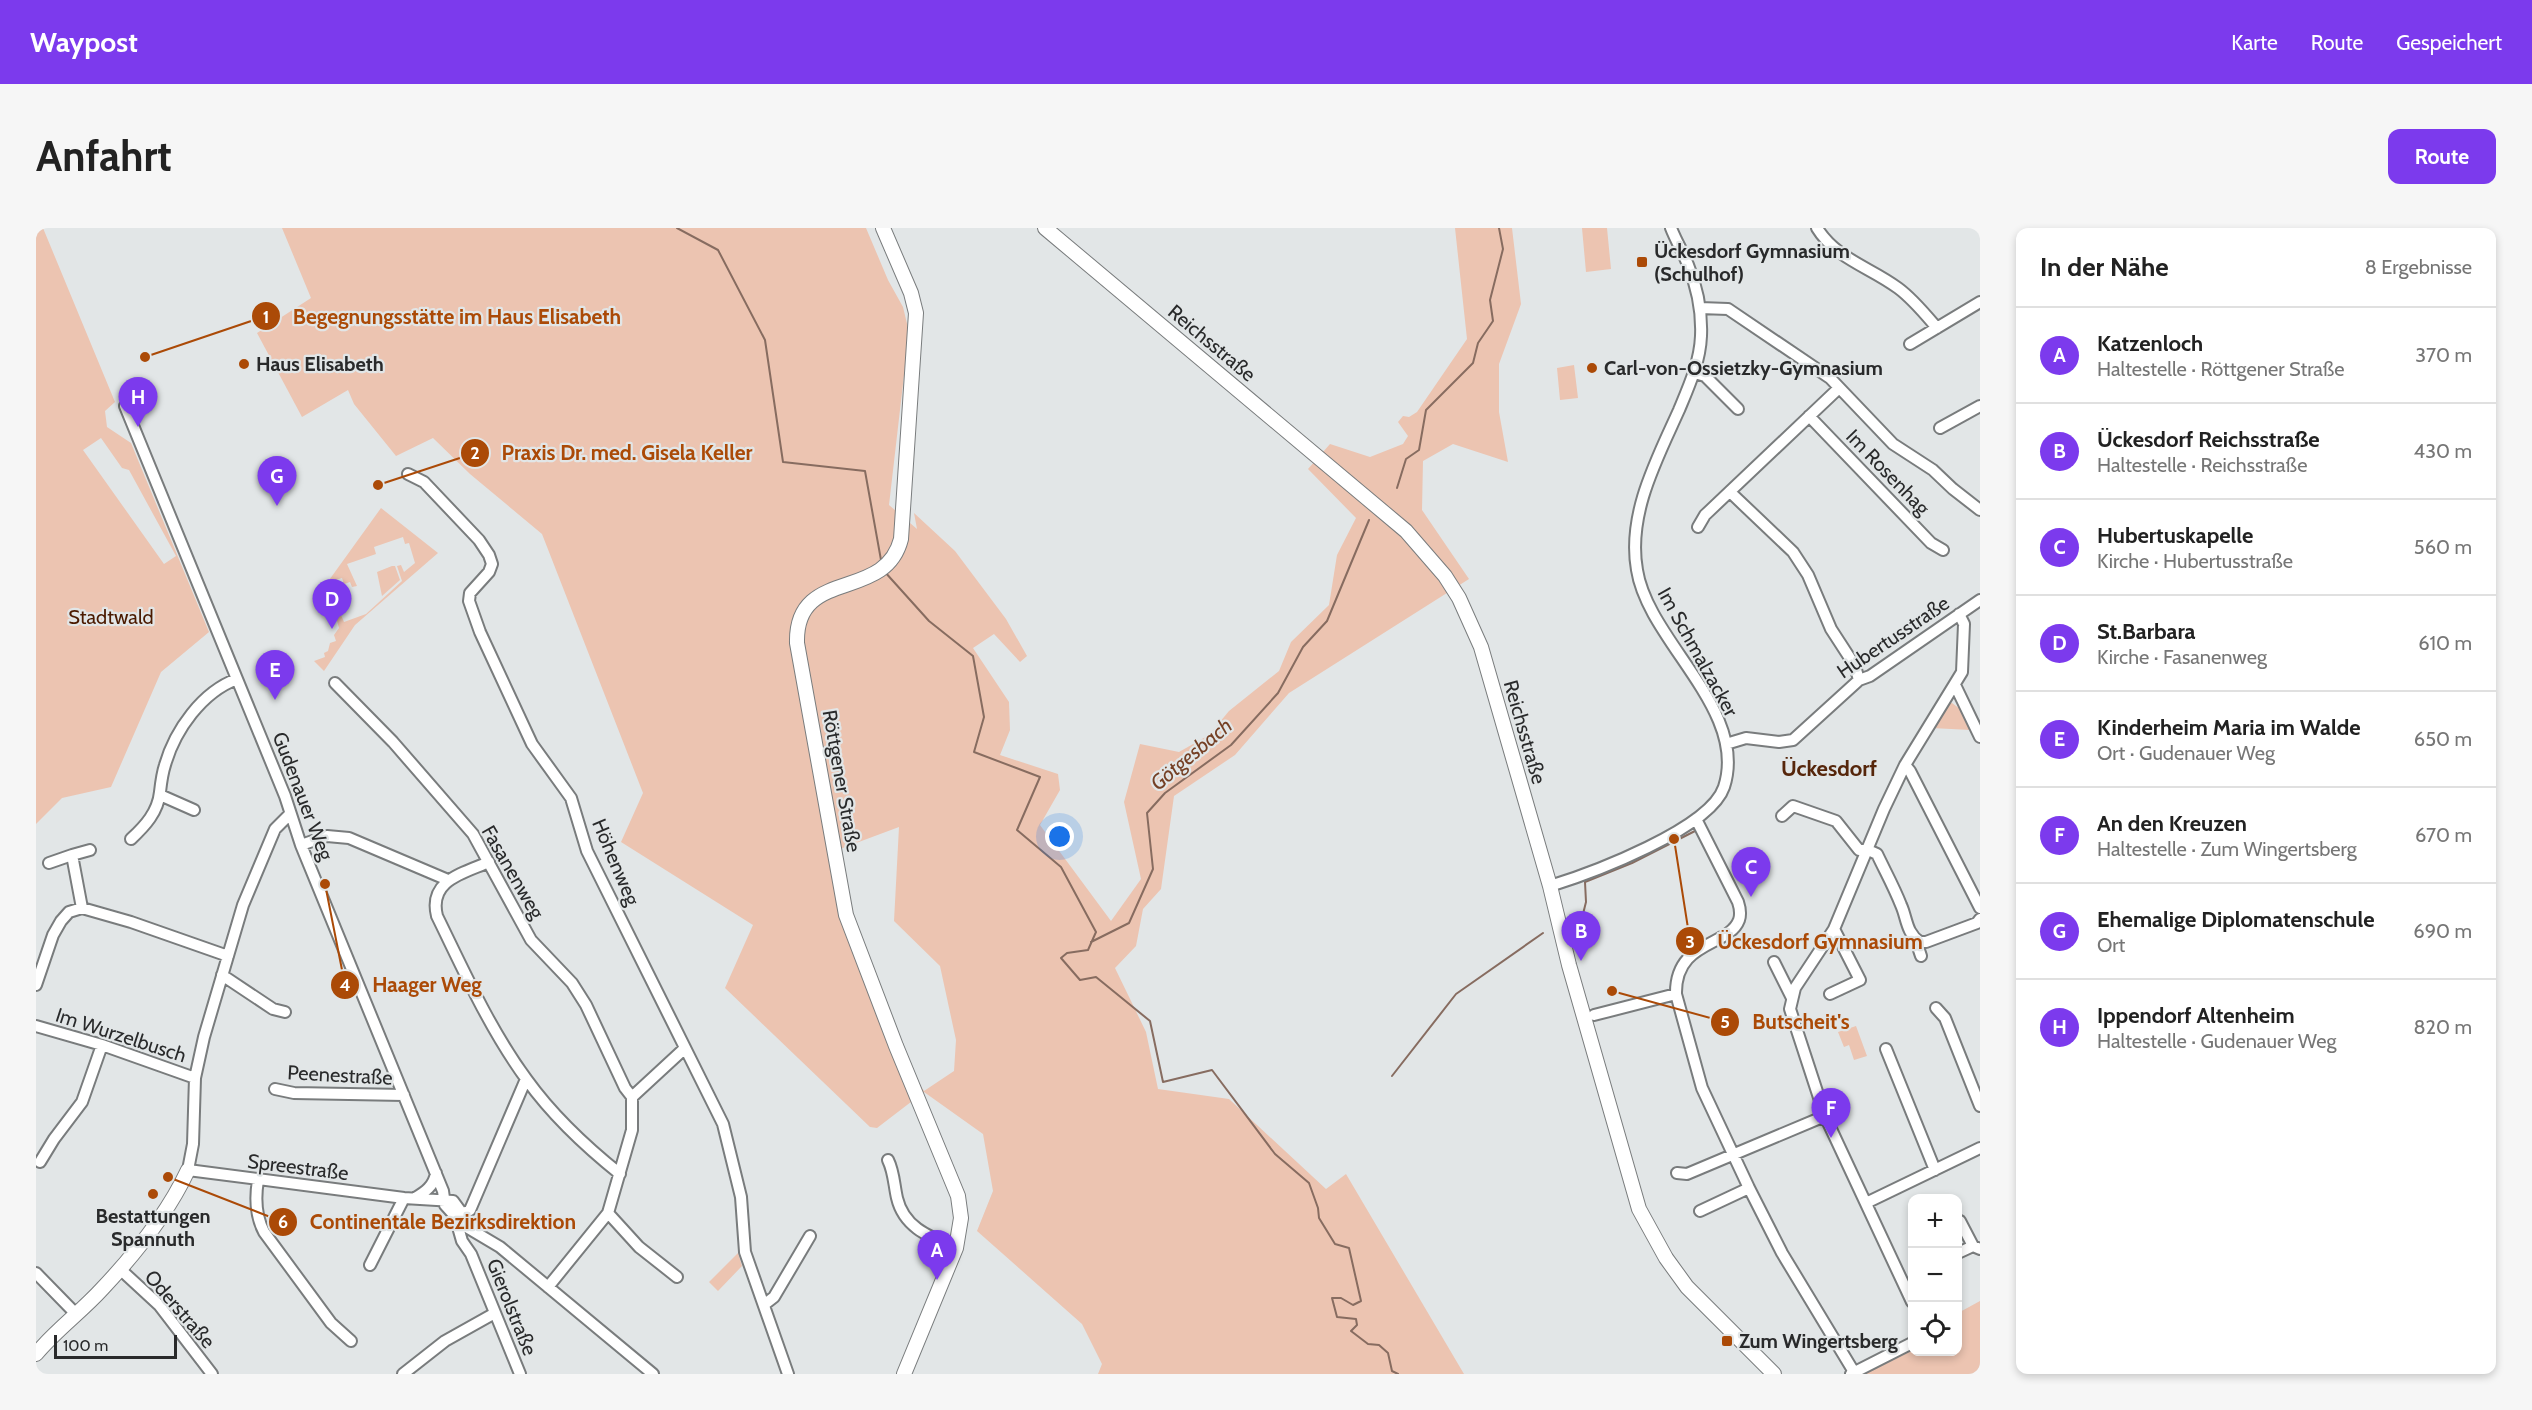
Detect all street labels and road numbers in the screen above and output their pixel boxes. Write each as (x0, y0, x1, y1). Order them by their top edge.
street label: Reichsstraße (1163, 299, 1261, 387)
street label: Im Rosenhag (1841, 424, 1935, 521)
street label: Im Schmalzacker (1653, 583, 1744, 721)
street label: Hubertusstraße (1832, 591, 1954, 683)
street label: Reichsstraße (1499, 677, 1551, 787)
street label: Röttgener Straße (818, 708, 866, 854)
street label: Gudenauer Weg (267, 728, 339, 865)
street label: Höhenweg (587, 815, 645, 910)
street label: Fasanenweg (477, 821, 550, 924)
street label: Im Wurzelbusch (53, 1003, 189, 1067)
street label: Peenestraße (287, 1060, 393, 1090)
street label: Spreestraße (246, 1149, 350, 1185)
street label: Gierolstraße (482, 1255, 542, 1359)
street label: Oderstraße (140, 1265, 220, 1353)

